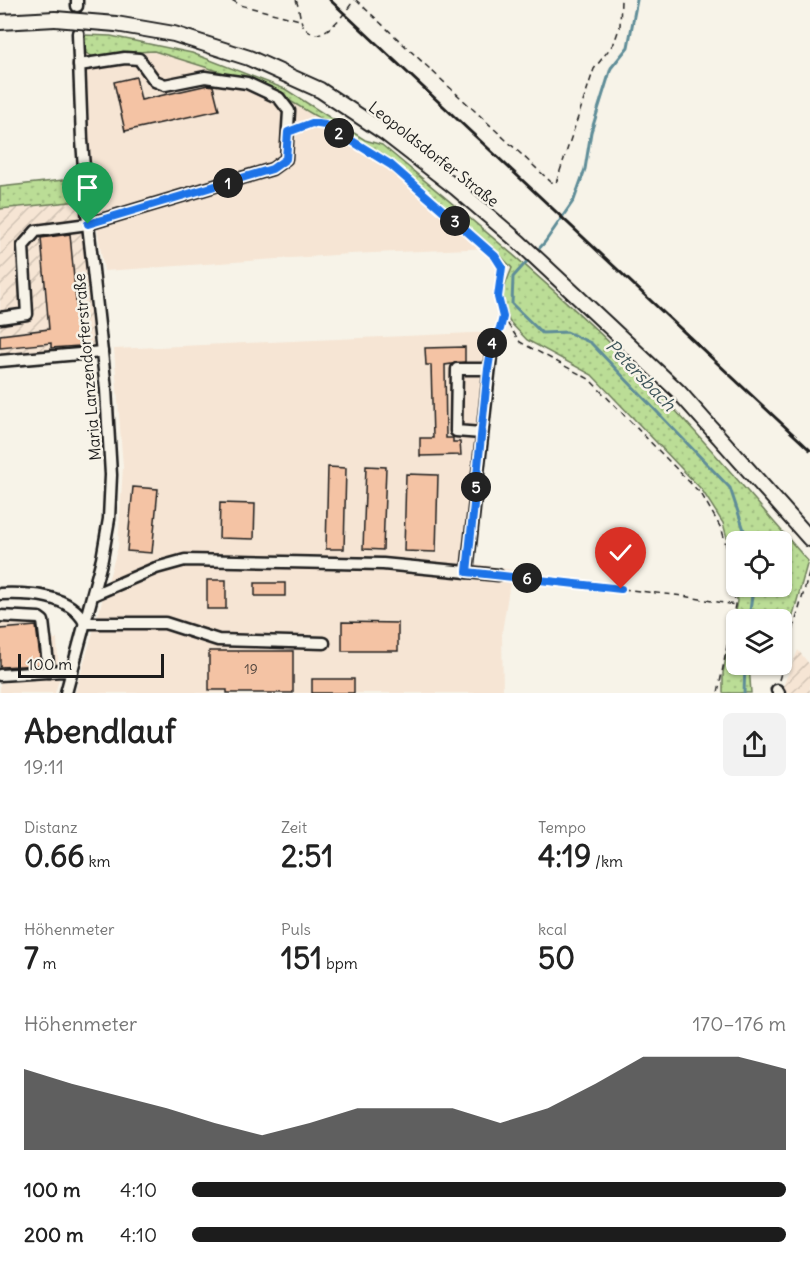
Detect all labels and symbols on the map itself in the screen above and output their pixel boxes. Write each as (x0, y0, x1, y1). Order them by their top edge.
street label: Leopoldsdorfer Straße (365, 97, 503, 211)
pin: 2 (324, 118, 354, 148)
pin (62, 162, 113, 224)
pin: 1 (213, 168, 243, 198)
pin: 3 (440, 206, 470, 236)
street label: Maria Lanzendorferstraße (69, 273, 105, 461)
pin: 4 (477, 328, 507, 358)
water label: Petersbach (601, 334, 681, 416)
pin: 5 (461, 472, 491, 502)
pin (595, 527, 646, 589)
pin: 6 (512, 563, 542, 593)
scale bar (18, 651, 164, 678)
house number: 19 (244, 660, 258, 678)

